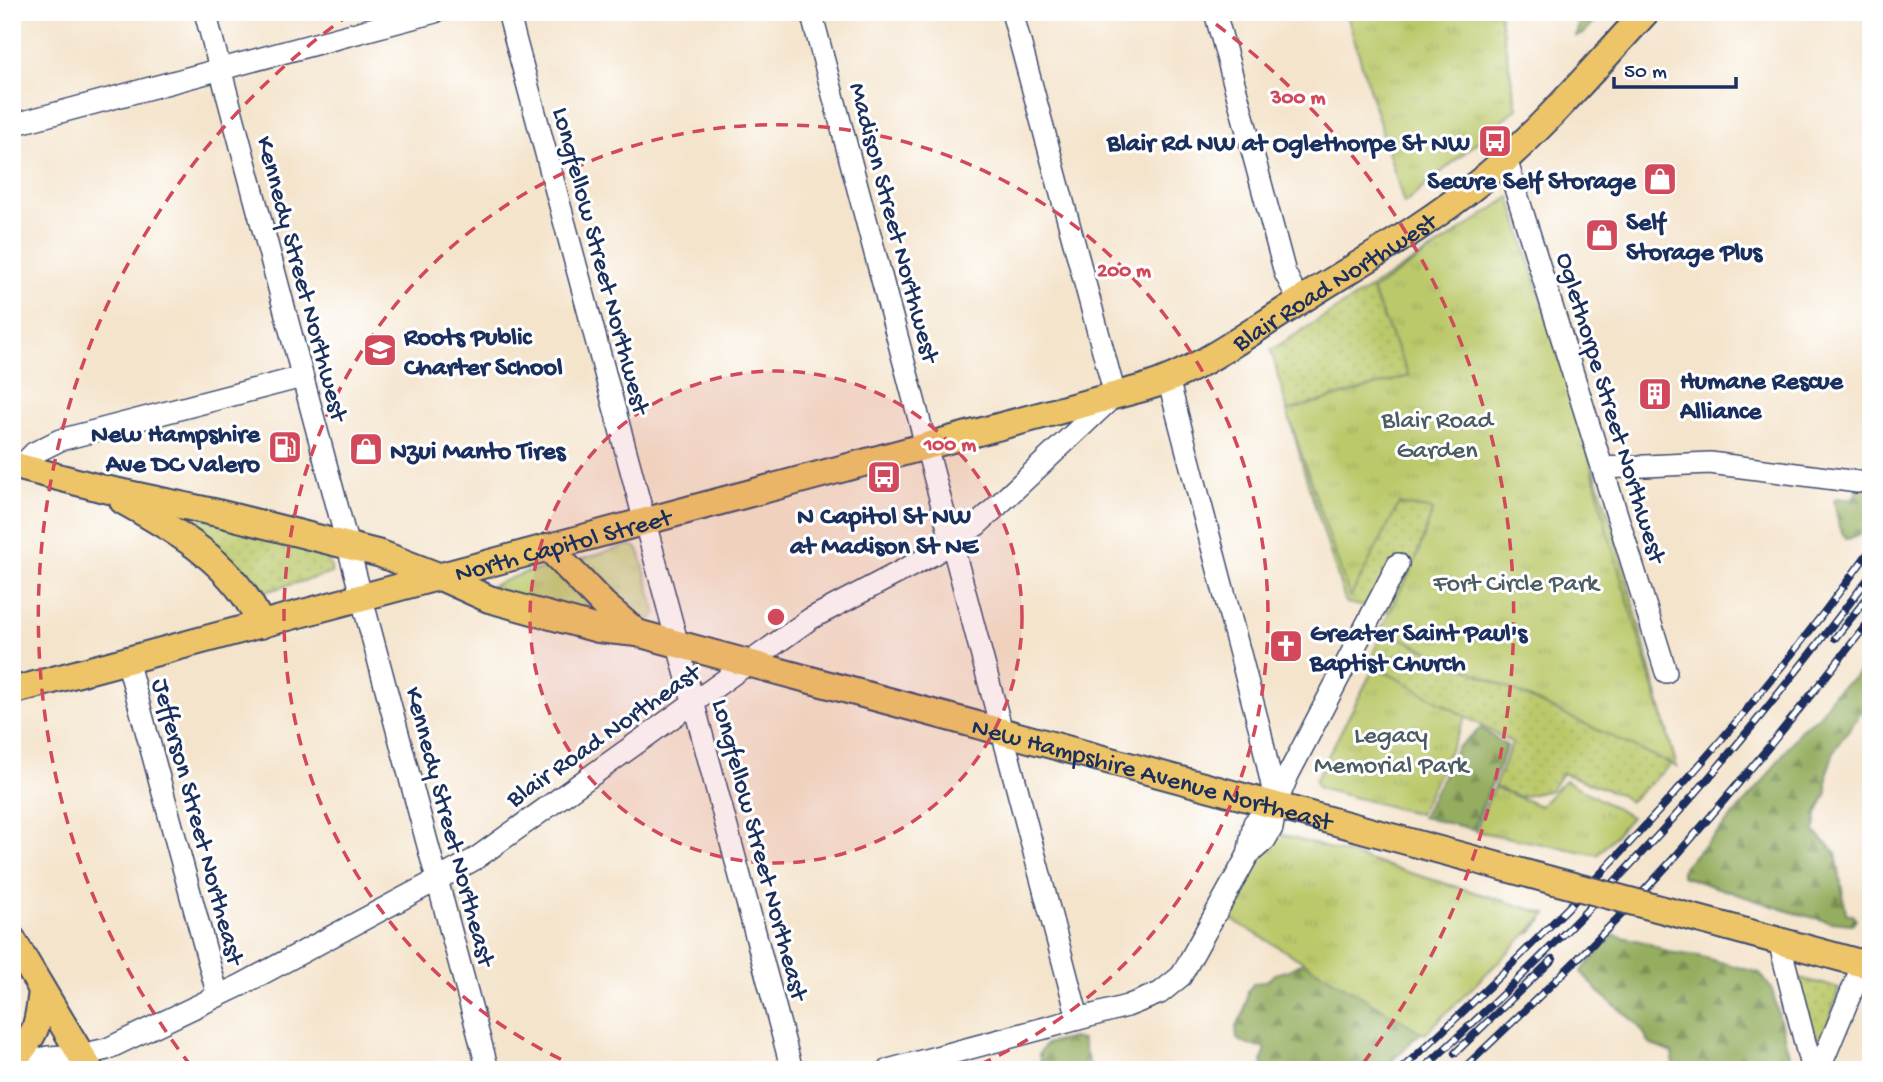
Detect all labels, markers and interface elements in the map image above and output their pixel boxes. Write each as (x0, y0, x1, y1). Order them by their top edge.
scale bar (1614, 46, 1736, 90)
text: 50 m (1624, 61, 1667, 86)
street label: Madison Street Northwest (839, 80, 945, 369)
text: 300 m (1270, 87, 1325, 112)
street label: Longfellow Street Northwest (543, 104, 655, 420)
bus stop icon: Blair Rd NW at Oglethorpe St NW (1476, 122, 1514, 160)
place label: Blair Rd NW at Oglethorpe St NW (1106, 130, 1470, 161)
street label: Kennedy Street Northwest (247, 133, 353, 427)
shop icon: Secure Self Storage (1641, 160, 1679, 198)
place label: Secure Self Storage (1427, 168, 1638, 199)
street label: Blair Road Northwest (1227, 207, 1446, 361)
place label: Self Storage Plus (1626, 209, 1763, 270)
shop icon: Self Storage Plus (1583, 216, 1621, 254)
street label: Oglethorpe Street Northwest (1547, 249, 1671, 569)
text: 200 m (1097, 260, 1151, 285)
place label: Roots Public Charter School (403, 324, 563, 385)
school or university icon: Roots Public Charter School (361, 331, 399, 369)
place label: Humane Rescue Alliance (1679, 368, 1845, 429)
building icon: Humane Rescue Alliance (1636, 375, 1674, 413)
park label: Blair Road Garden (1380, 407, 1494, 468)
place label: New Hampshire Ave DC Valero (91, 421, 262, 482)
fuel station icon: New Hampshire Ave DC Valero (266, 428, 304, 466)
shop icon: Nzui Manto Tires (347, 430, 385, 468)
text: 100 m (923, 434, 976, 459)
place label: Nzui Manto Tires (390, 438, 567, 469)
bus stop icon: N Capitol St NW at Madison St NE (865, 458, 903, 496)
street label: North Capitol Street (452, 503, 678, 592)
place label: N Capitol St NW at Madison St NE (789, 503, 980, 564)
park label: Fort Circle Park (1432, 570, 1601, 601)
centre of rings (764, 605, 788, 629)
place label: Greater Saint Paul's Baptist Church (1309, 620, 1528, 681)
church icon: Greater Saint Paul's Baptist Church (1267, 627, 1305, 665)
street label: Blair Road Northeast (501, 658, 709, 817)
street label: Jefferson Street Northeast (142, 676, 249, 971)
street label: Kennedy Street Northeast (395, 684, 500, 972)
street label: Longfellow Street Northeast (702, 696, 813, 1006)
street label: New Hampshire Avenue Northeast (968, 713, 1337, 841)
park label: Legacy Memorial Park (1314, 722, 1470, 783)

